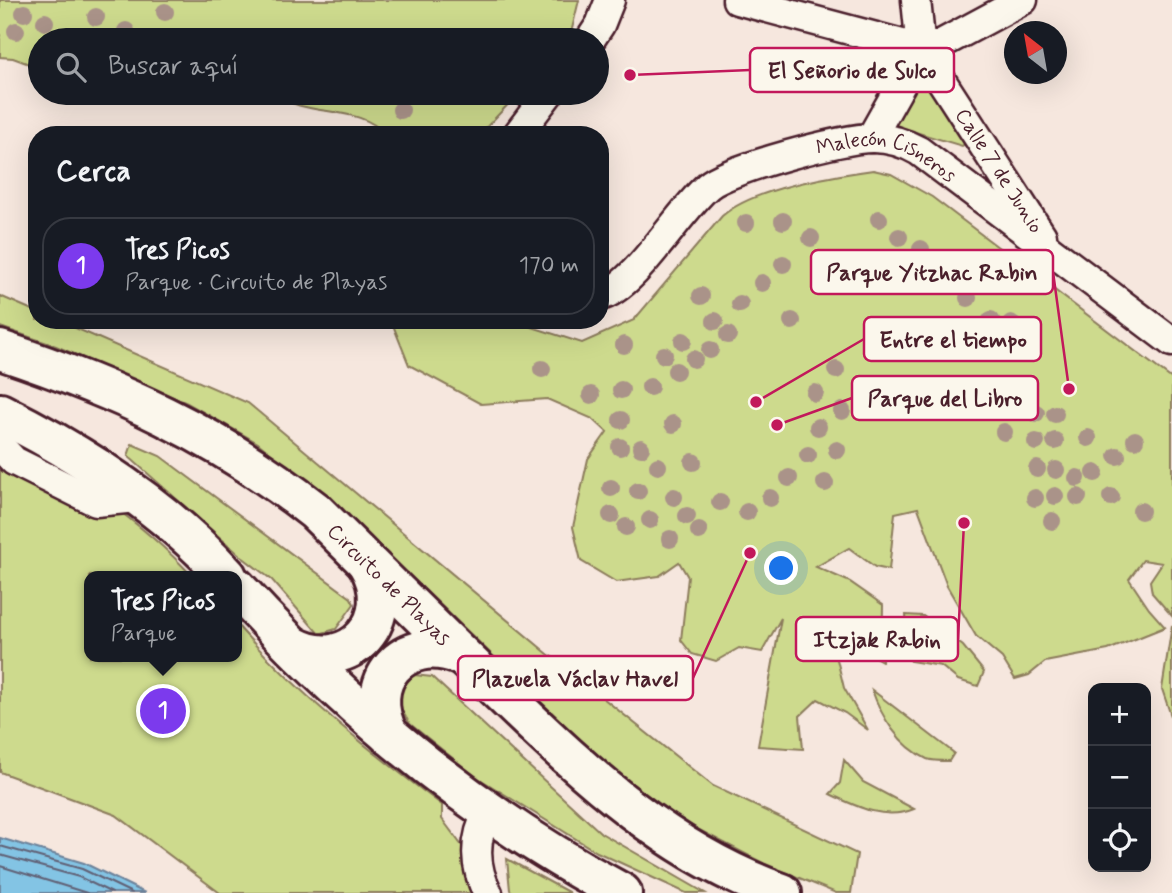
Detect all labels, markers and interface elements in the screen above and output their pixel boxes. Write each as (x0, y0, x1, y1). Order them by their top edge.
north arrow (1004, 21, 1067, 84)
search box (28, 28, 609, 105)
icon: search (52, 48, 90, 86)
callout: El Señorio de Sulco (750, 48, 954, 92)
text: Buscar aquí (108, 50, 239, 84)
text: El Señorio de Sulco (768, 57, 936, 87)
street label: Calle 7 de Junio (948, 103, 1050, 239)
street label: Malecón Cisneros (813, 125, 962, 190)
text: Cerca (56, 152, 131, 191)
text: Tres Picos (125, 234, 230, 268)
callout: Parque Yitzhac Rabin (811, 250, 1053, 294)
text: 1 (76, 251, 86, 281)
text: 170 m (519, 251, 579, 281)
text: Parque Yitzhac Rabin (826, 259, 1038, 289)
text: Parque · Circuito de Playas (125, 268, 387, 298)
callout: Entre el tiempo (864, 317, 1041, 361)
text: Entre el tiempo (879, 326, 1027, 356)
callout: Parque del Libro (852, 376, 1038, 420)
text: Parque del Libro (868, 385, 1022, 415)
street label: Circuito de Playas (321, 518, 457, 652)
your location (764, 551, 798, 585)
popup (84, 571, 242, 662)
text: Tres Picos (111, 585, 215, 619)
callout: Itzjak Rabin (796, 617, 958, 661)
text: Parque (111, 619, 177, 649)
text: Itzjak Rabin (813, 626, 941, 656)
callout: Plazuela Václav Havel (458, 656, 693, 700)
text: Plazuela Václav Havel (472, 665, 679, 695)
map controls (1088, 683, 1151, 872)
button: + (1088, 683, 1151, 746)
pin: 1 (140, 685, 186, 737)
button: − (1088, 746, 1151, 809)
button: locate (1088, 809, 1151, 872)

